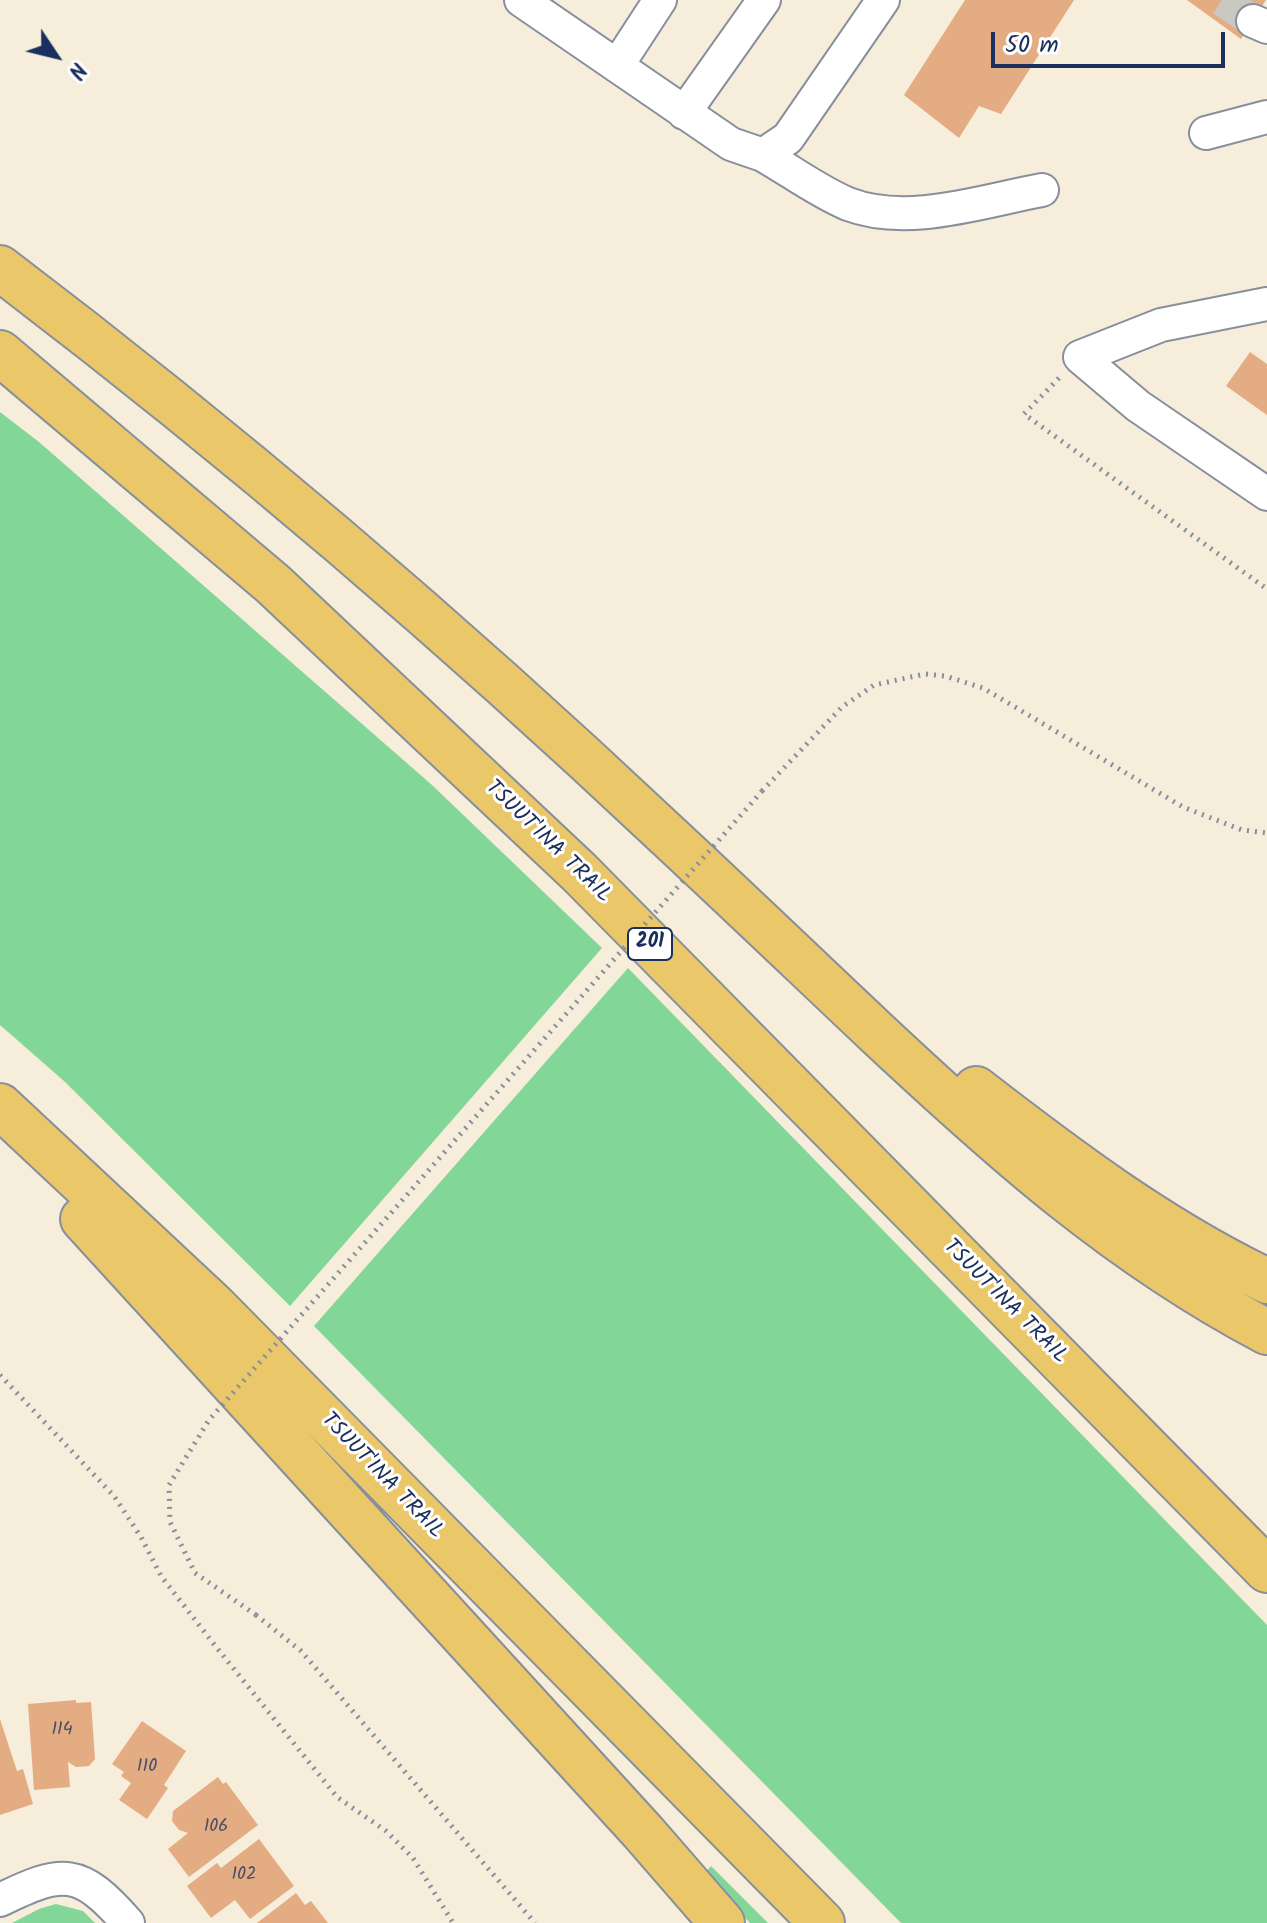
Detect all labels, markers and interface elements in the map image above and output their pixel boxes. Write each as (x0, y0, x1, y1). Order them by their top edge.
north arrow (16, 16, 96, 96)
scale bar (995, 16, 1229, 66)
text: 50 m (1005, 26, 1059, 65)
text: N (58, 54, 94, 86)
street label: TSUUT'INA TRAIL (478, 776, 616, 910)
road number: 201 (628, 928, 672, 960)
street label: TSUUT'INA TRAIL (936, 1235, 1072, 1371)
street label: TSUUT'INA TRAIL (314, 1408, 448, 1546)
house number: 114 (51, 1720, 73, 1742)
house number: 110 (137, 1757, 157, 1779)
house number: 106 (204, 1817, 228, 1839)
house number: 102 (231, 1865, 257, 1887)

